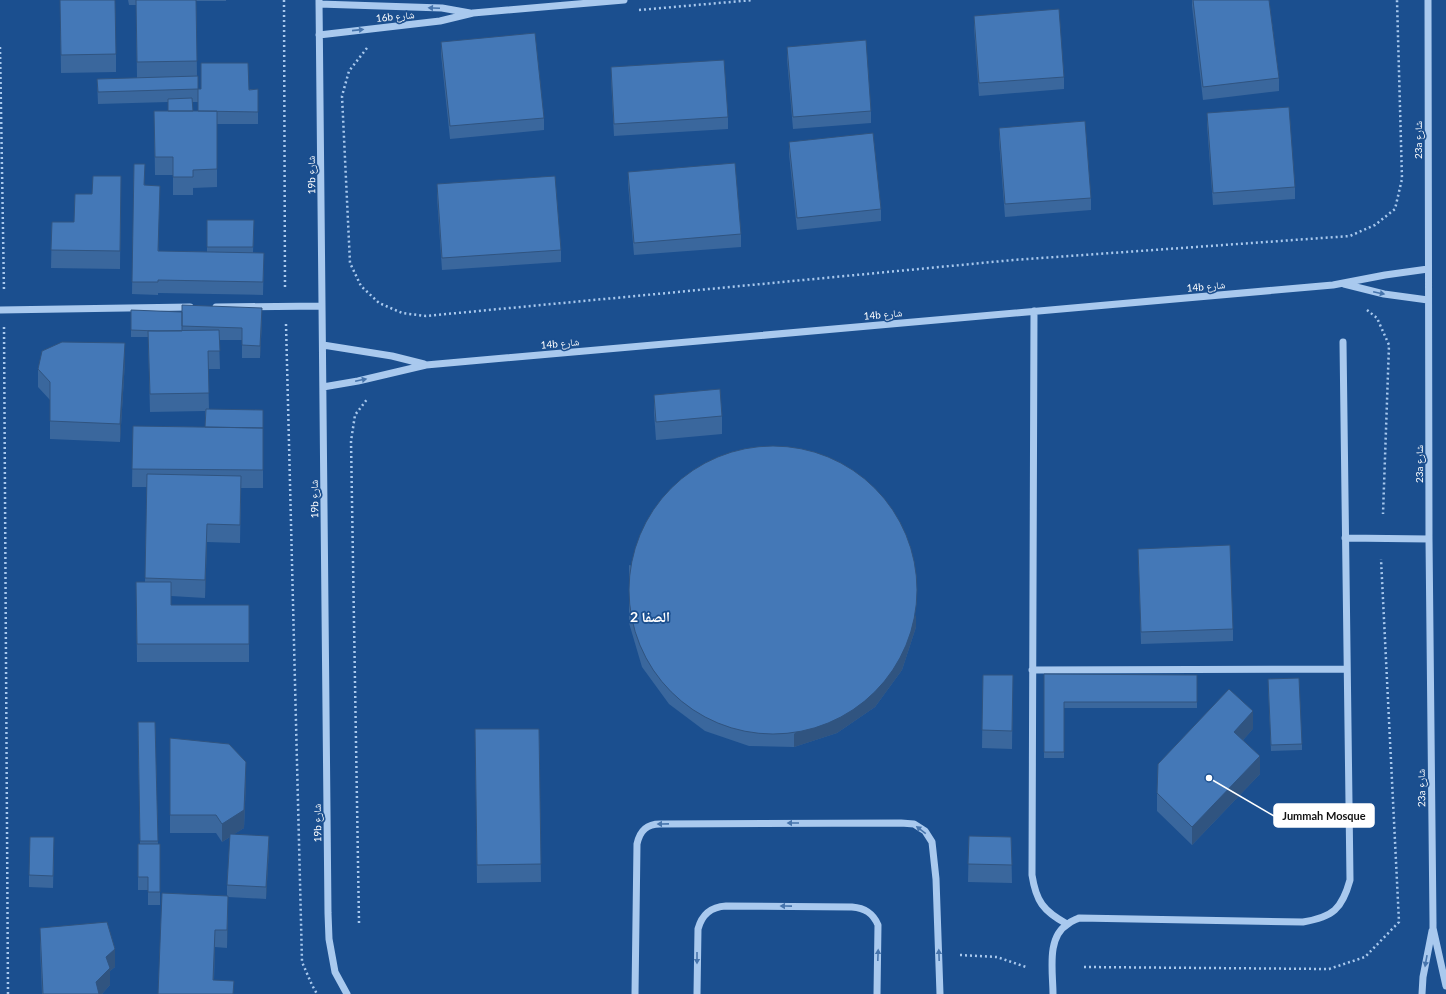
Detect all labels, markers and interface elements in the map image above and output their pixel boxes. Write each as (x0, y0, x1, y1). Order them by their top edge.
one-way arrow (427, 5, 440, 11)
street label: 16b شارع (375, 8, 415, 25)
one-way arrow (352, 27, 364, 34)
street label: 23a شارع (1412, 121, 1425, 159)
street label: 19b شارع (305, 155, 318, 194)
street label: 14b شارع (1186, 278, 1226, 295)
one-way arrow (1373, 291, 1386, 297)
street label: 14b شارع (863, 306, 903, 323)
street label: 14b شارع (540, 335, 580, 352)
one-way arrow (355, 377, 367, 383)
street label: 23a شارع (1413, 445, 1426, 483)
street label: 19b شارع (308, 479, 321, 518)
district label: الصفا 2 (630, 608, 670, 625)
street label: 23a شارع (1415, 768, 1428, 807)
street label: 19b شارع (311, 803, 324, 842)
callout: Jummah Mosque (1274, 804, 1374, 827)
text: Jummah Mosque (1282, 809, 1366, 822)
one-way arrow (786, 820, 799, 826)
one-way arrow (656, 821, 669, 827)
one-way arrow (916, 825, 927, 834)
one-way arrow (779, 903, 792, 909)
one-way arrow (874, 949, 881, 961)
one-way arrow (935, 949, 942, 961)
one-way arrow (694, 952, 700, 965)
one-way arrow (1422, 955, 1428, 967)

